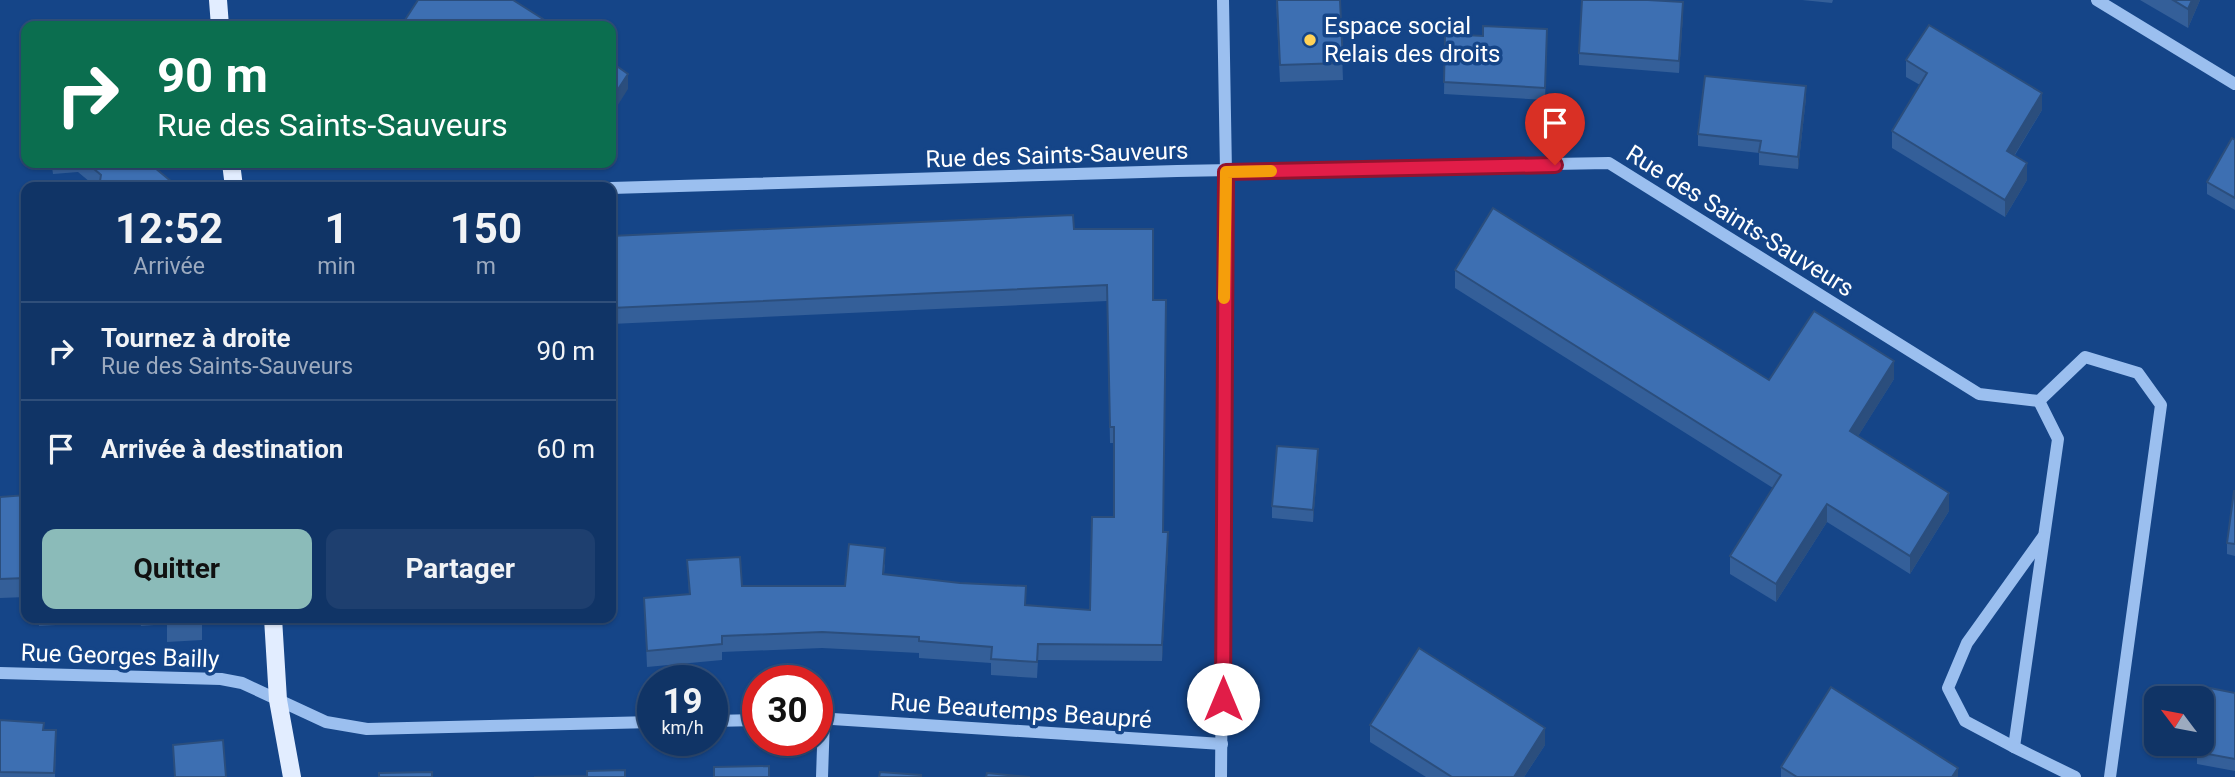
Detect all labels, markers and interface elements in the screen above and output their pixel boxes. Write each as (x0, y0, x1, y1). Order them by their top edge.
place label: Espace social Relais des droits (1324, 12, 1500, 68)
marker: Espace social Relais des droits (1302, 32, 1318, 48)
text: 90 m (157, 47, 268, 104)
icon: right (42, 49, 133, 140)
pin (1525, 93, 1585, 165)
icon: arrive (1536, 104, 1574, 142)
text: Rue des Saints-Sauveurs (157, 106, 508, 144)
street label: Rue des Saints-Sauveurs (925, 136, 1189, 174)
street label: Rue des Saints-Sauveurs (1621, 139, 1859, 303)
text: 12:52 (115, 204, 223, 253)
text: 1 (324, 204, 349, 253)
text: 150 (450, 204, 522, 253)
text: Arrivée (133, 253, 205, 280)
text: min (317, 253, 356, 280)
text: m (476, 253, 496, 280)
text: Tournez à droite (101, 323, 291, 353)
icon: right (42, 332, 80, 370)
text: 90 m (537, 336, 595, 366)
text: Rue des Saints-Sauveurs (101, 353, 353, 380)
icon: arrive (42, 430, 80, 468)
text: Arrivée à destination (101, 434, 343, 464)
text: 60 m (537, 434, 595, 464)
button: Quitter (42, 529, 312, 609)
button: Partager (326, 529, 595, 609)
street label: Rue Georges Bailly (20, 639, 220, 673)
position arrow (1186, 662, 1260, 736)
speed limit sign: 30 (742, 665, 833, 756)
text: 19 (662, 681, 703, 722)
north arrow (2144, 686, 2214, 756)
map controls (2144, 686, 2214, 756)
street label: Rue Beautemps Beaupré (889, 688, 1153, 734)
text: km/h (661, 717, 704, 738)

